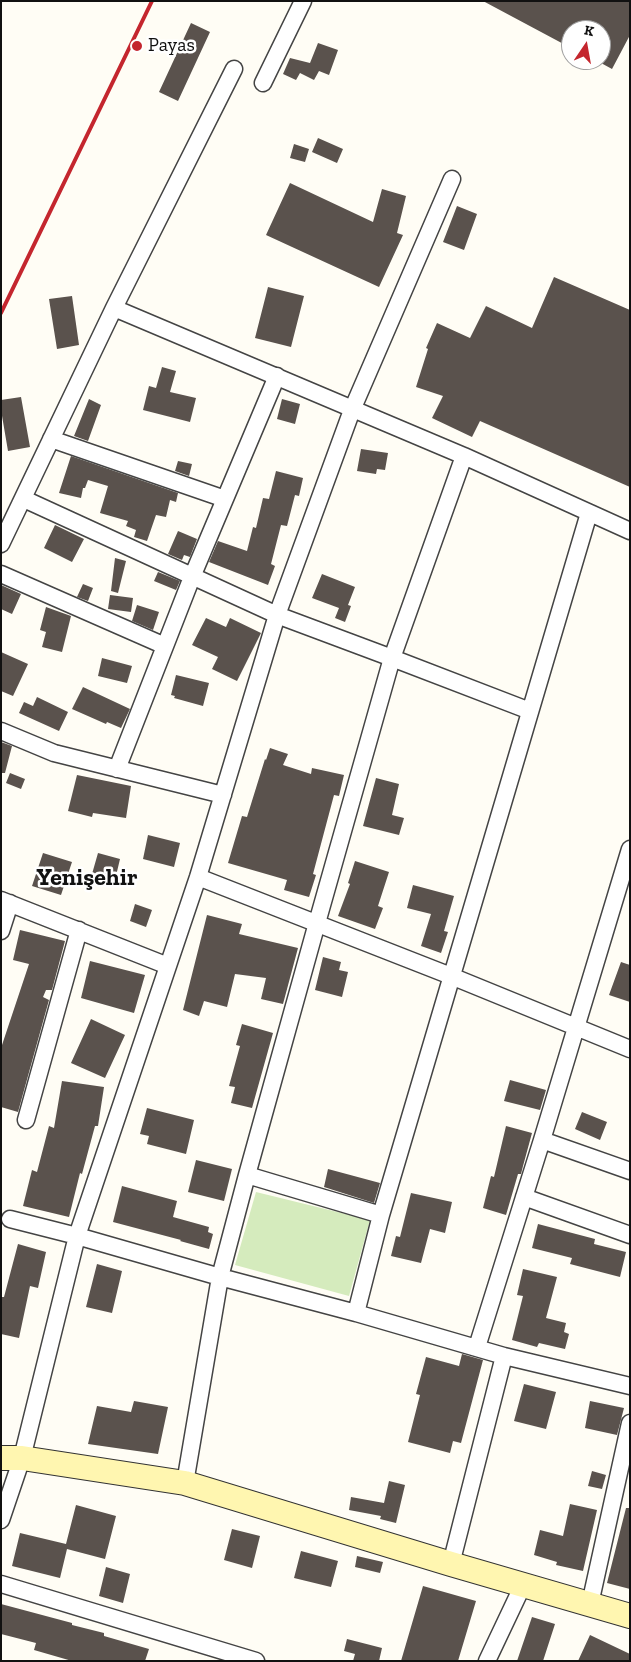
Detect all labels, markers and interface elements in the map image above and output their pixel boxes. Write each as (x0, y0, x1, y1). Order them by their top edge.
north arrow (561, 20, 611, 70)
text: K (583, 22, 595, 40)
place label: Payas (148, 35, 195, 57)
marker: Payas (130, 39, 144, 53)
district label: Yenişehir (36, 864, 138, 892)

